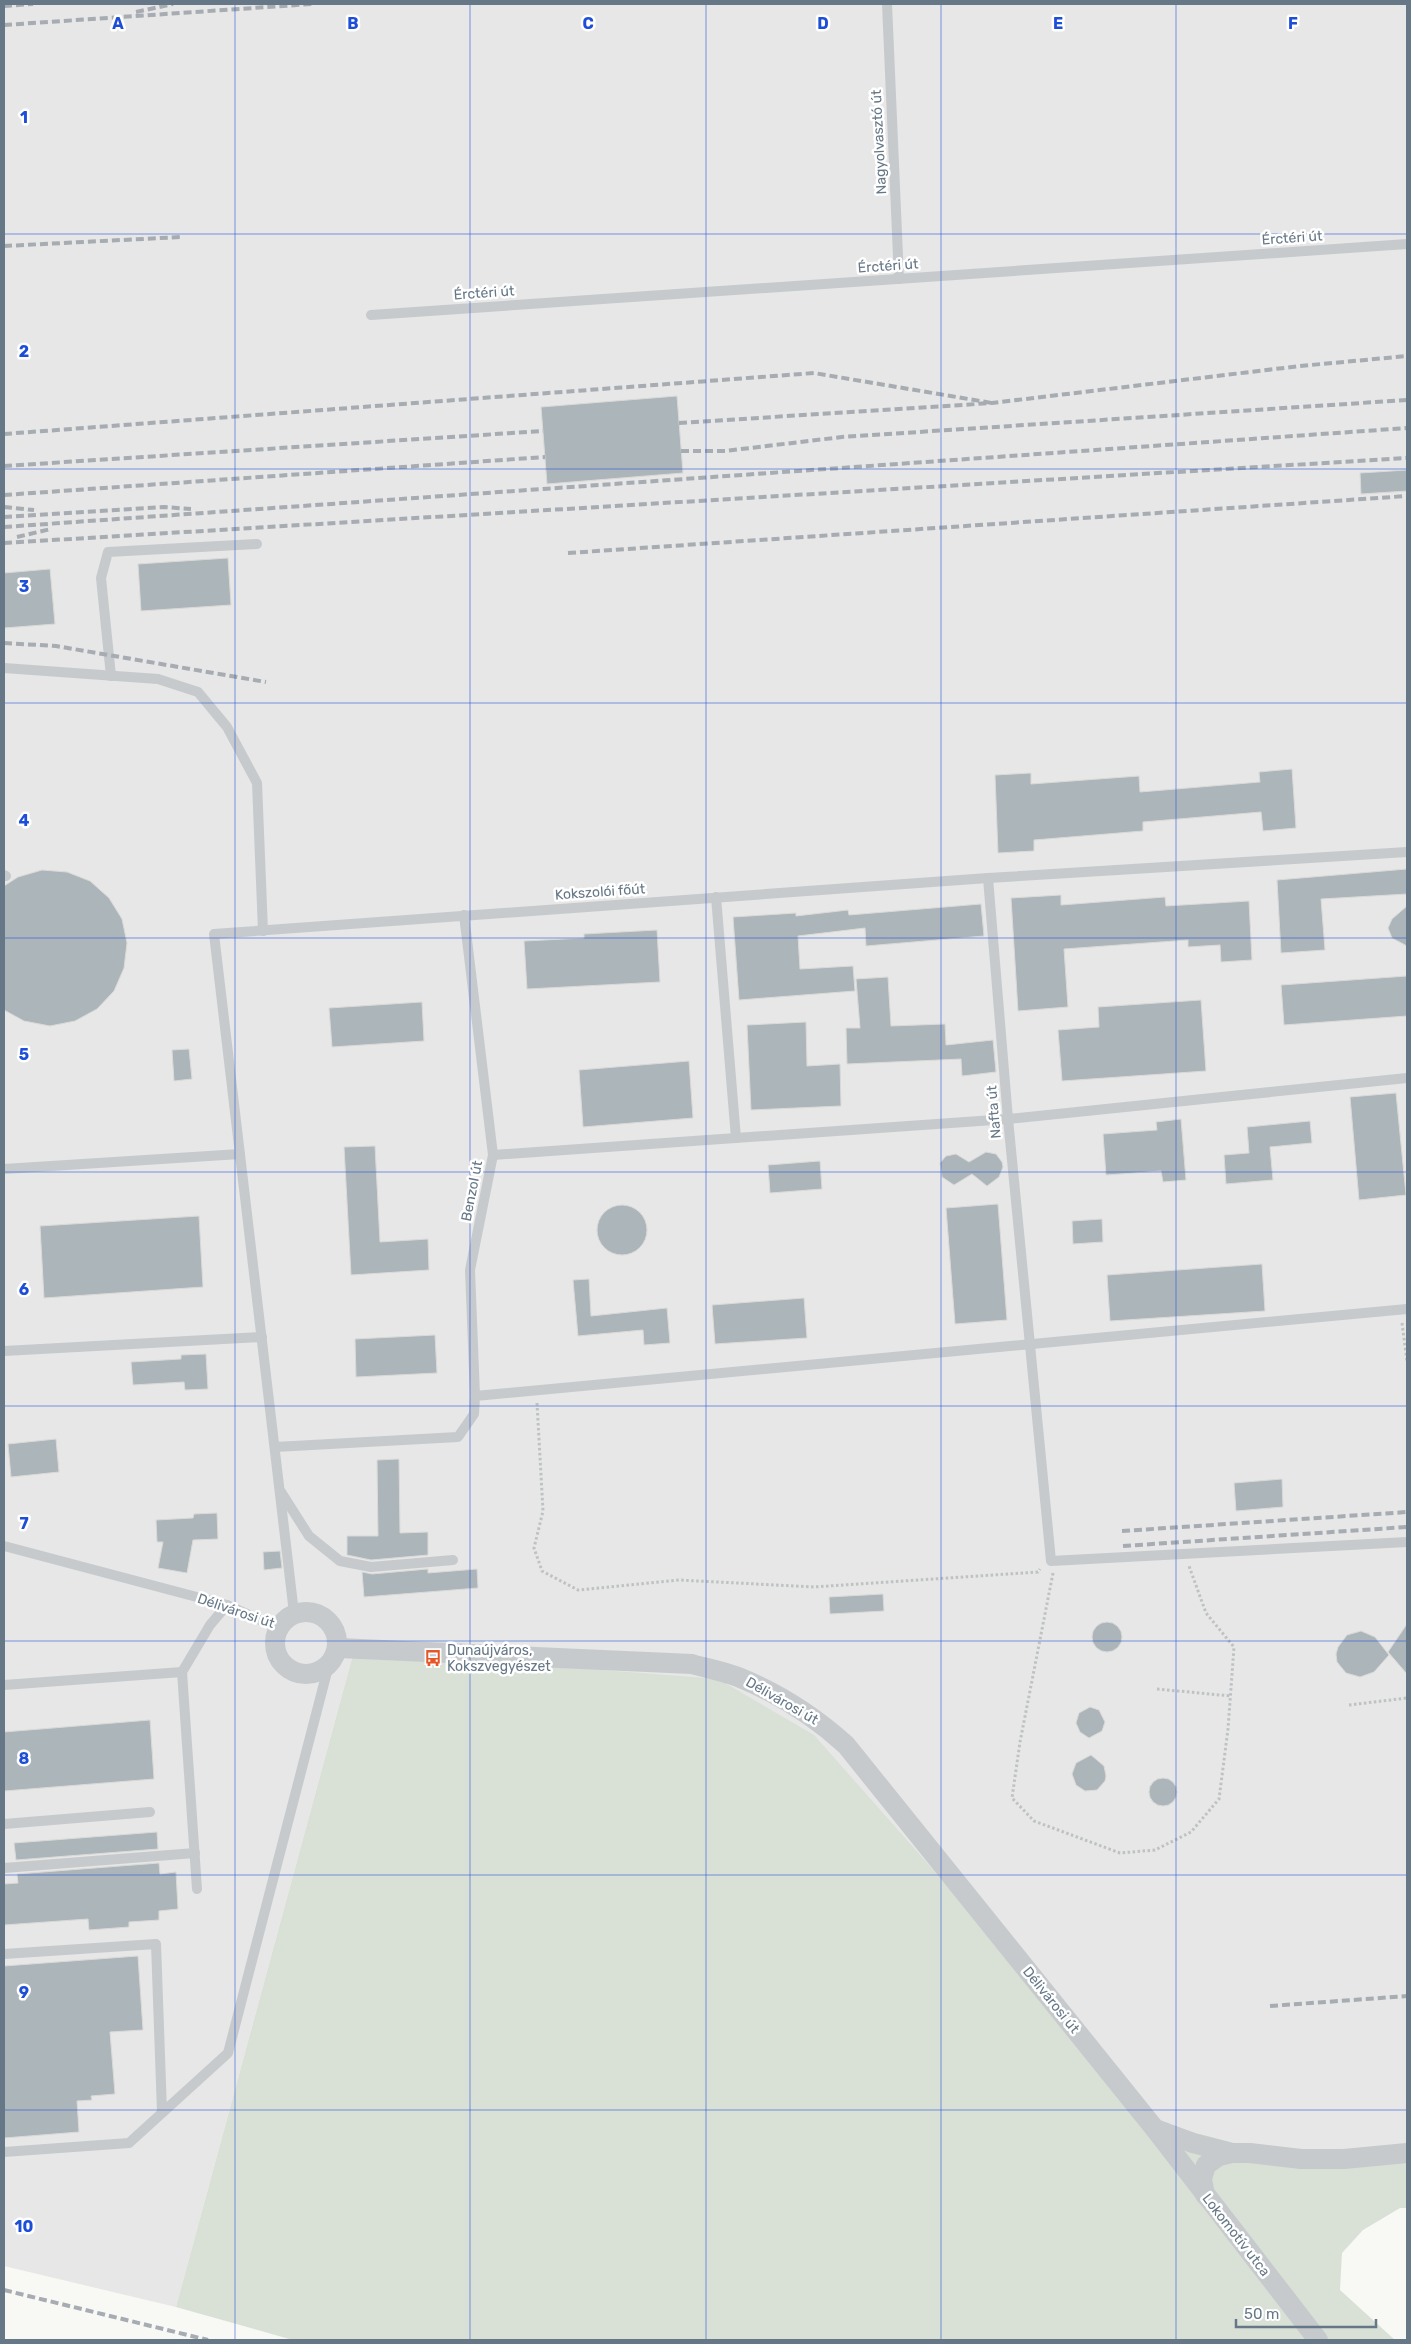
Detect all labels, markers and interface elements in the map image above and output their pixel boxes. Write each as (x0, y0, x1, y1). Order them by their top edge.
text: A (112, 14, 124, 33)
text: B (347, 14, 359, 33)
text: C (582, 14, 594, 33)
text: D (817, 14, 829, 33)
text: E (1053, 14, 1063, 33)
text: F (1288, 14, 1298, 33)
street label: Nagyolvasztó út (868, 89, 890, 195)
text: 1 (20, 108, 28, 127)
street label: Érctéri út (1261, 226, 1323, 249)
street label: Érctéri út (857, 254, 919, 277)
street label: Érctéri út (453, 281, 515, 304)
text: 2 (19, 342, 29, 361)
text: 3 (19, 577, 29, 596)
text: 4 (19, 811, 30, 830)
street label: Kokszolói főút (554, 880, 646, 904)
text: 5 (19, 1045, 29, 1064)
street label: Nafta út (983, 1084, 1005, 1139)
street label: Benzol út (458, 1159, 486, 1223)
text: 6 (19, 1280, 29, 1299)
text: 7 (19, 1514, 29, 1533)
street label: Délivárosi út (195, 1590, 277, 1632)
place label: Dunaújváros, Kokszvegyészet (447, 1642, 551, 1675)
bus stop icon: Dunaújváros, Kokszvegyészet (423, 1648, 443, 1668)
street label: Délivárosi út (743, 1673, 822, 1729)
text: 8 (19, 1749, 30, 1768)
street label: Délivárosi út (1019, 1963, 1083, 2037)
text: 9 (19, 1983, 29, 2002)
street label: Lokomotív utca (1198, 2190, 1274, 2280)
text: 10 (15, 2217, 34, 2236)
scale bar (1236, 2296, 1376, 2328)
text: 50 m (1244, 2305, 1279, 2323)

